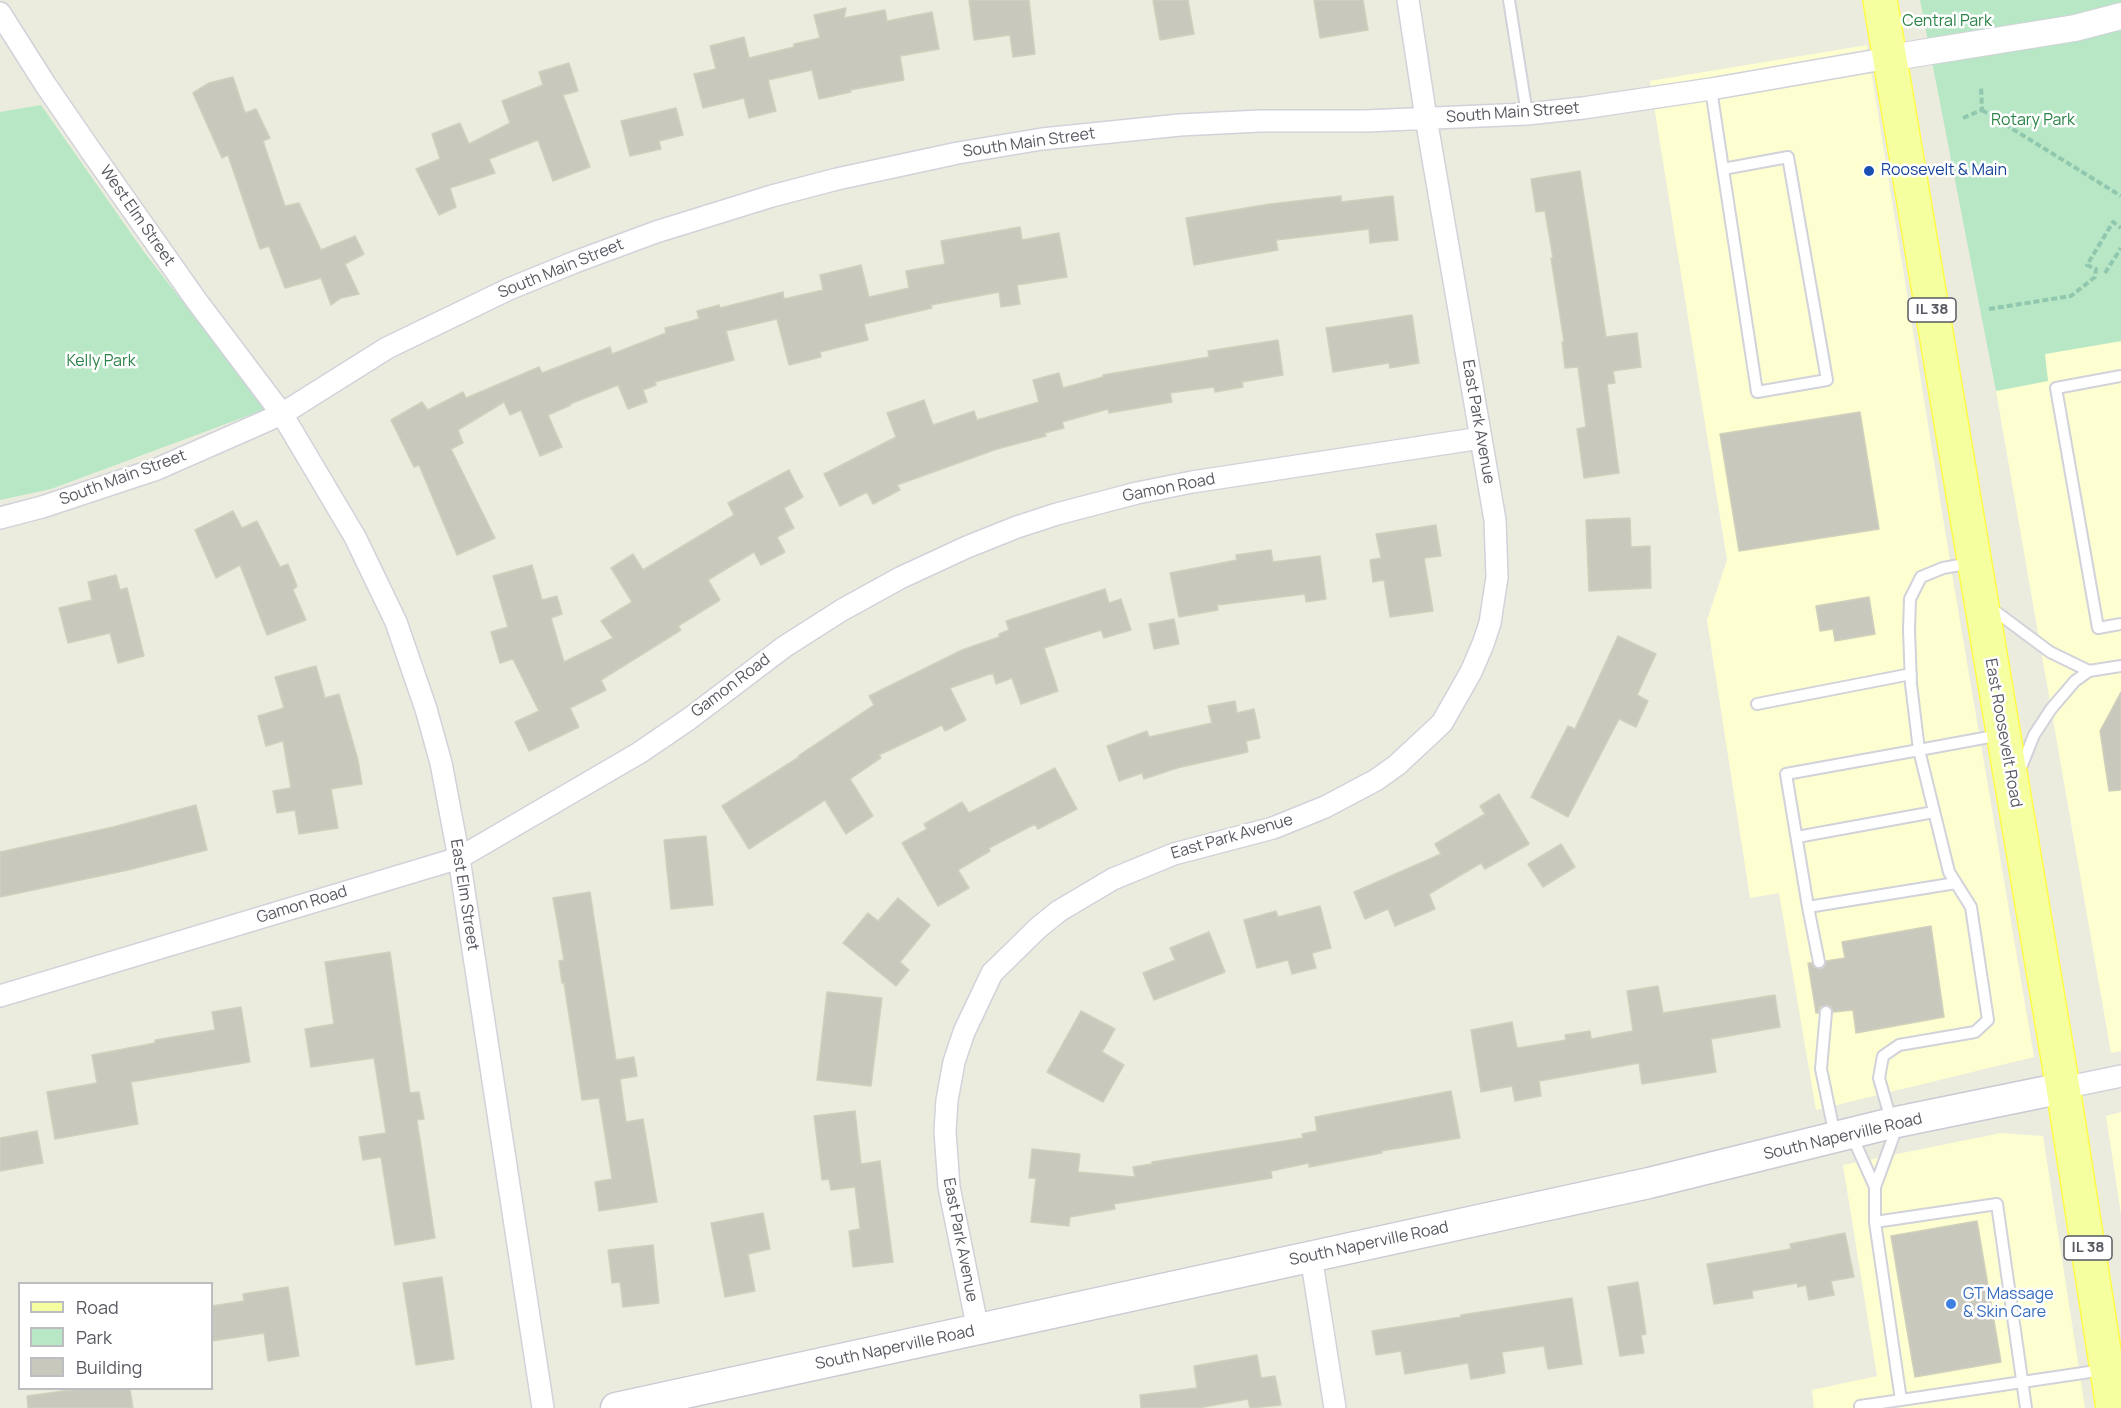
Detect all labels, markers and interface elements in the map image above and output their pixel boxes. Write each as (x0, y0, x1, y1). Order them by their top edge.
park label: Central Park (1902, 12, 1992, 32)
street label: South Main Street (1446, 99, 1580, 127)
park label: Rotary Park (1991, 111, 2075, 131)
street label: South Main Street (961, 124, 1097, 162)
place label: Roosevelt & Main (1881, 161, 2007, 181)
street label: West Elm Street (95, 162, 179, 270)
marker: Roosevelt & Main (1862, 164, 1876, 178)
street label: South Main Street (495, 235, 627, 303)
road number: IL 38 (1908, 298, 1956, 322)
park label: Kelly Park (66, 352, 136, 372)
street label: East Park Avenue (1458, 358, 1498, 486)
street label: South Main Street (57, 446, 189, 510)
street label: Gamon Road (1121, 470, 1217, 506)
street label: Gamon Road (688, 650, 774, 722)
street label: East Roosevelt Road (1980, 657, 2026, 809)
street label: East Park Avenue (1169, 810, 1295, 864)
street label: East Elm Street (446, 838, 482, 952)
street label: Gamon Road (254, 882, 350, 928)
street label: South Naperville Road (1762, 1109, 1924, 1165)
street label: East Park Avenue (939, 1176, 981, 1304)
street label: South Naperville Road (1288, 1218, 1450, 1270)
road number: IL 38 (2064, 1236, 2112, 1260)
legend (18, 1282, 213, 1390)
place label: GT Massage & Skin Care (1963, 1285, 2054, 1323)
text: Road (76, 1295, 119, 1319)
marker: GT Massage & Skin Care (1944, 1297, 1958, 1311)
street label: South Naperville Road (814, 1322, 976, 1374)
text: Park (76, 1325, 112, 1349)
text: Building (76, 1355, 142, 1379)

